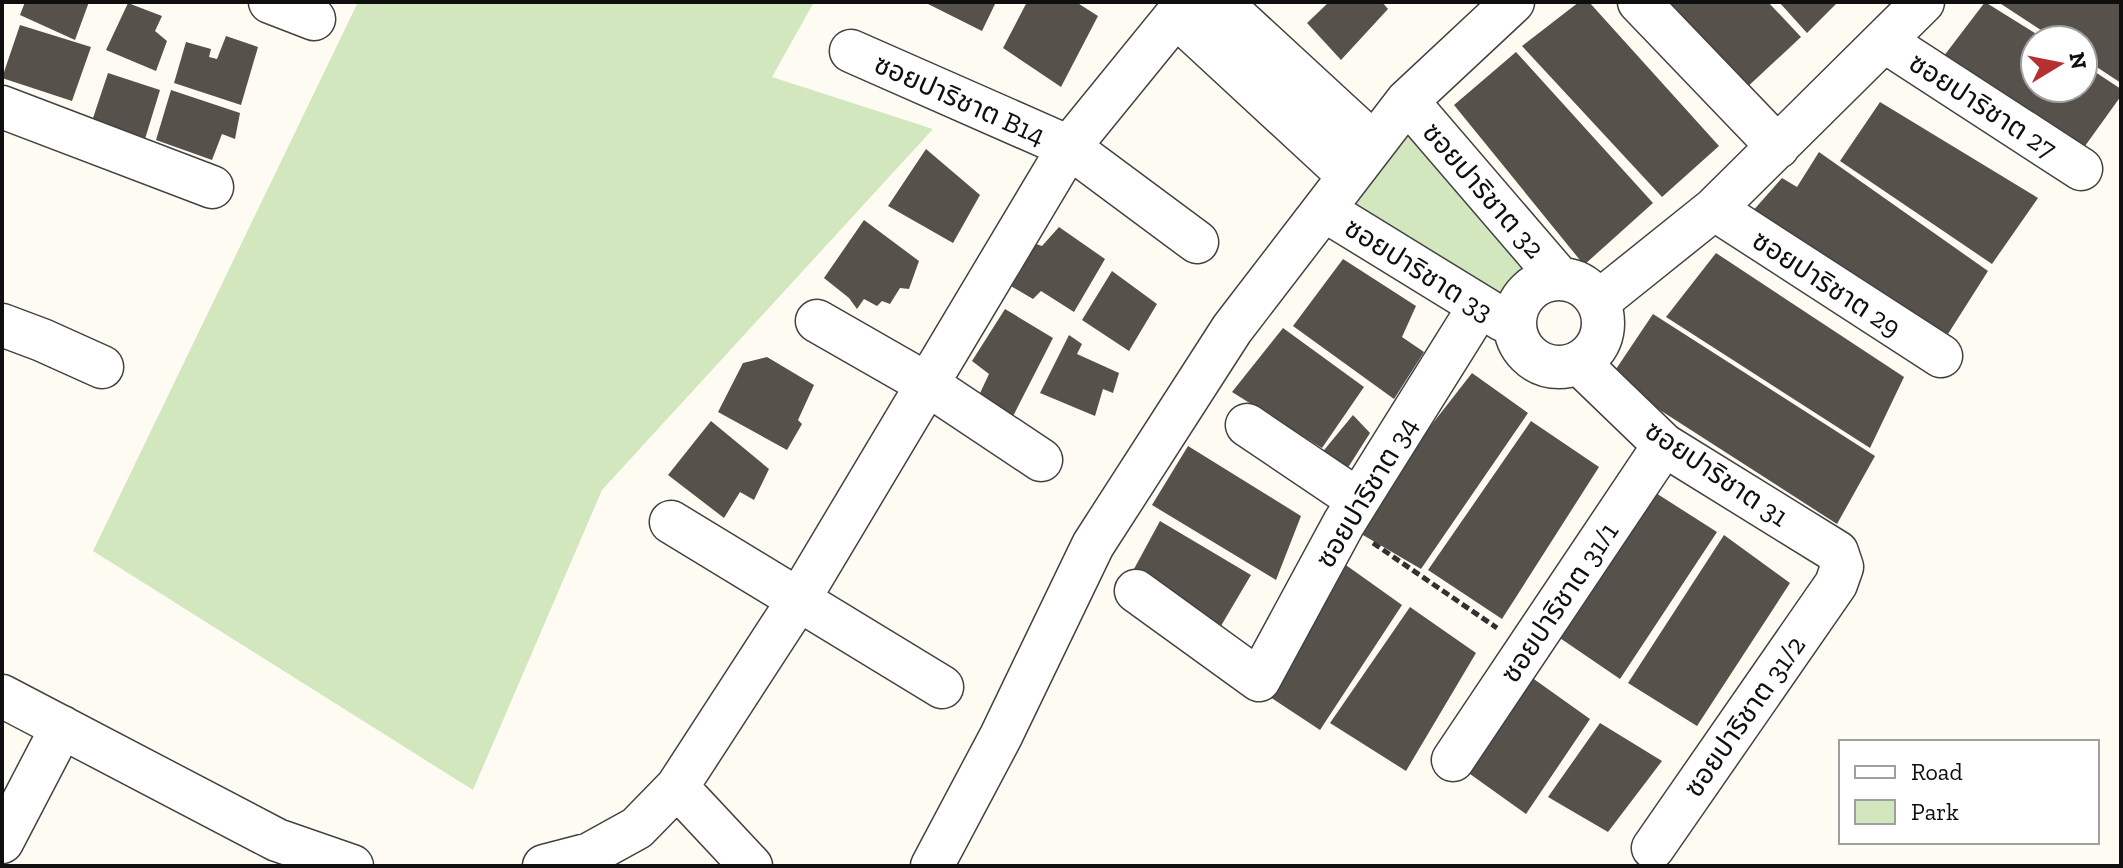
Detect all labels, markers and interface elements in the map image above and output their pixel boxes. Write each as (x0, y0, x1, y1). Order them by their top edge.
north arrow (2019, 24, 2099, 104)
street label: ซอยปาริชาต 27 (1903, 46, 2062, 165)
street label: ซอยปาริชาต B14 (869, 47, 1051, 152)
text: N (2063, 50, 2093, 71)
street label: ซอยปาริชาต 32 (1416, 116, 1552, 265)
street label: ซอยปาริชาต 33 (1339, 211, 1499, 328)
street label: ซอยปาริชาต 29 (1746, 223, 1907, 344)
street label: ซอยปาริชาต 34 (1309, 411, 1424, 574)
street label: ซอยปาริชาต 31 (1639, 413, 1795, 534)
street label: ซอยปาริชาต 31/1 (1494, 516, 1625, 689)
street label: ซอยปาริชาต 31/2 (1677, 629, 1812, 803)
legend (1839, 740, 2099, 844)
text: Road (1911, 757, 1963, 786)
text: Park (1911, 797, 1959, 826)

